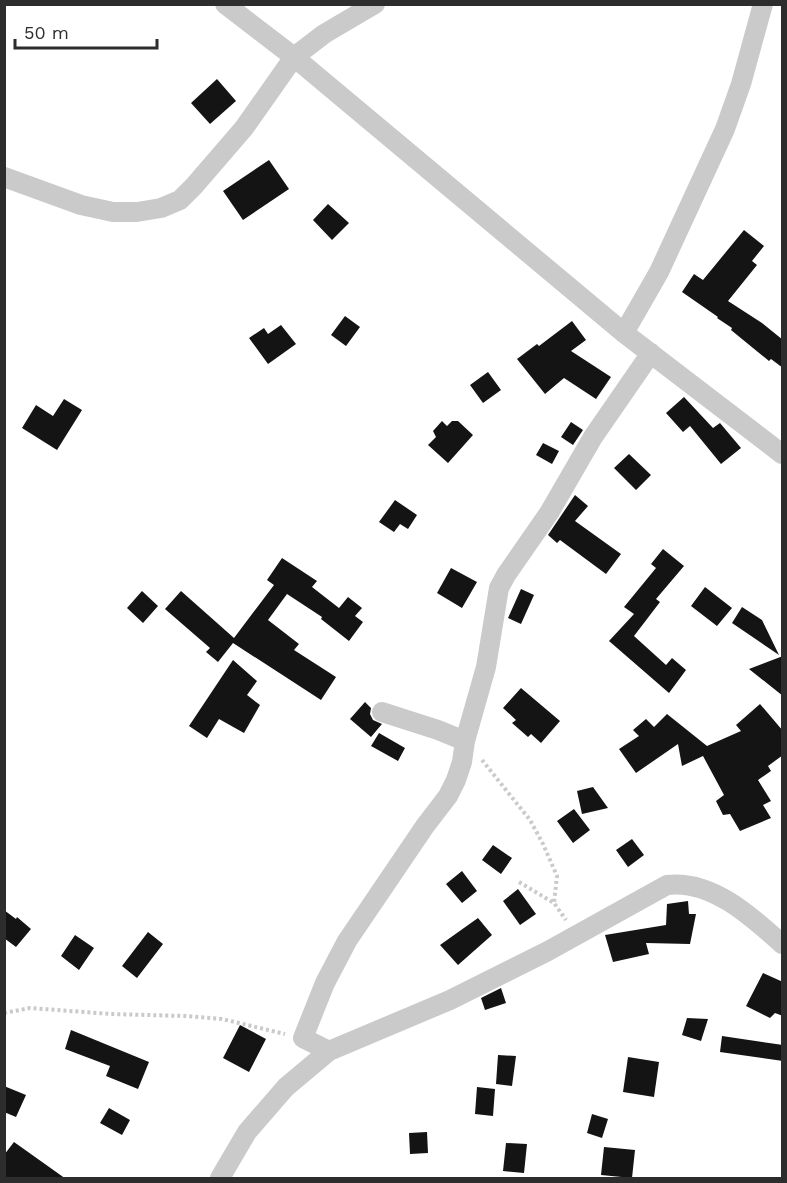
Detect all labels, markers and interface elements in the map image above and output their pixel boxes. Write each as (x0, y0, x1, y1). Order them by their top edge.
scale bar (15, 12, 158, 50)
text: 50 m (24, 22, 69, 43)

